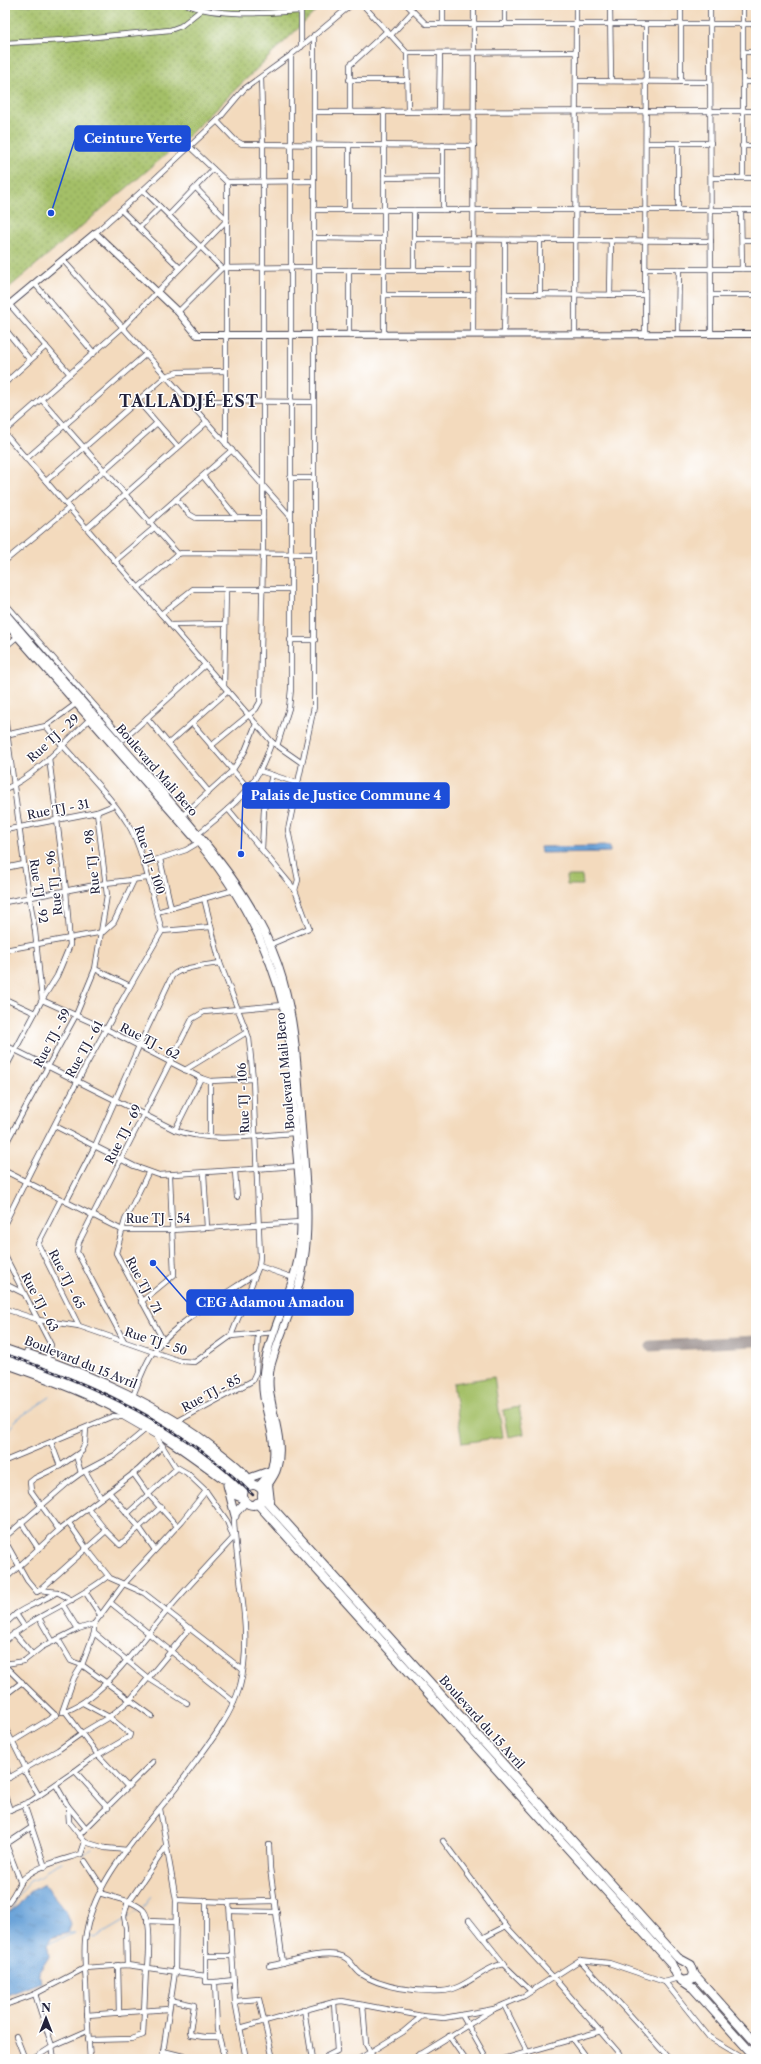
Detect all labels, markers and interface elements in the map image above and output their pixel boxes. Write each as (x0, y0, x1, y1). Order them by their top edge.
callout: Ceinture Verte (75, 126, 190, 151)
text: Ceinture Verte (84, 130, 182, 146)
district label: TALLADJÉ EST (119, 391, 259, 411)
street label: Rue TJ - 29 (24, 711, 82, 765)
street label: Boulevard Mali Bero (113, 721, 201, 819)
callout: Palais de Justice Commune 4 (243, 783, 449, 808)
text: Palais de Justice Commune 4 (251, 787, 441, 803)
street label: Rue TJ - 31 (26, 796, 90, 822)
street label: Rue TJ - 100 (131, 824, 169, 896)
street label: Rue TJ - 98 (81, 829, 103, 895)
street label: Rue TJ - 96 (43, 850, 65, 916)
street label: Rue TJ - 92 (27, 858, 52, 924)
street label: Rue TJ - 59 (30, 1006, 74, 1070)
street label: Boulevard Mali Bero (272, 1012, 298, 1130)
street label: Rue TJ - 61 (62, 1018, 106, 1080)
street label: Rue TJ - 62 (118, 1020, 182, 1062)
street label: Rue TJ - 106 (234, 1062, 252, 1134)
street label: Rue TJ - 69 (102, 1102, 144, 1166)
street label: Rue TJ - 54 (126, 1211, 190, 1226)
street label: Rue TJ - 65 (46, 1247, 88, 1311)
street label: Rue TJ - 71 (123, 1254, 165, 1316)
street label: Rue TJ - 63 (18, 1270, 62, 1334)
callout: CEG Adamou Amadou (187, 1290, 353, 1315)
text: CEG Adamou Amadou (196, 1294, 345, 1310)
street label: Rue TJ - 50 (123, 1324, 189, 1358)
street label: Boulevard du 15 Avril (22, 1333, 140, 1392)
street label: Rue TJ - 85 (179, 1371, 243, 1415)
street label: Boulevard du 15 Avril (436, 1672, 528, 1772)
north arrow (26, 1998, 66, 2038)
text: N (41, 2001, 51, 2015)

